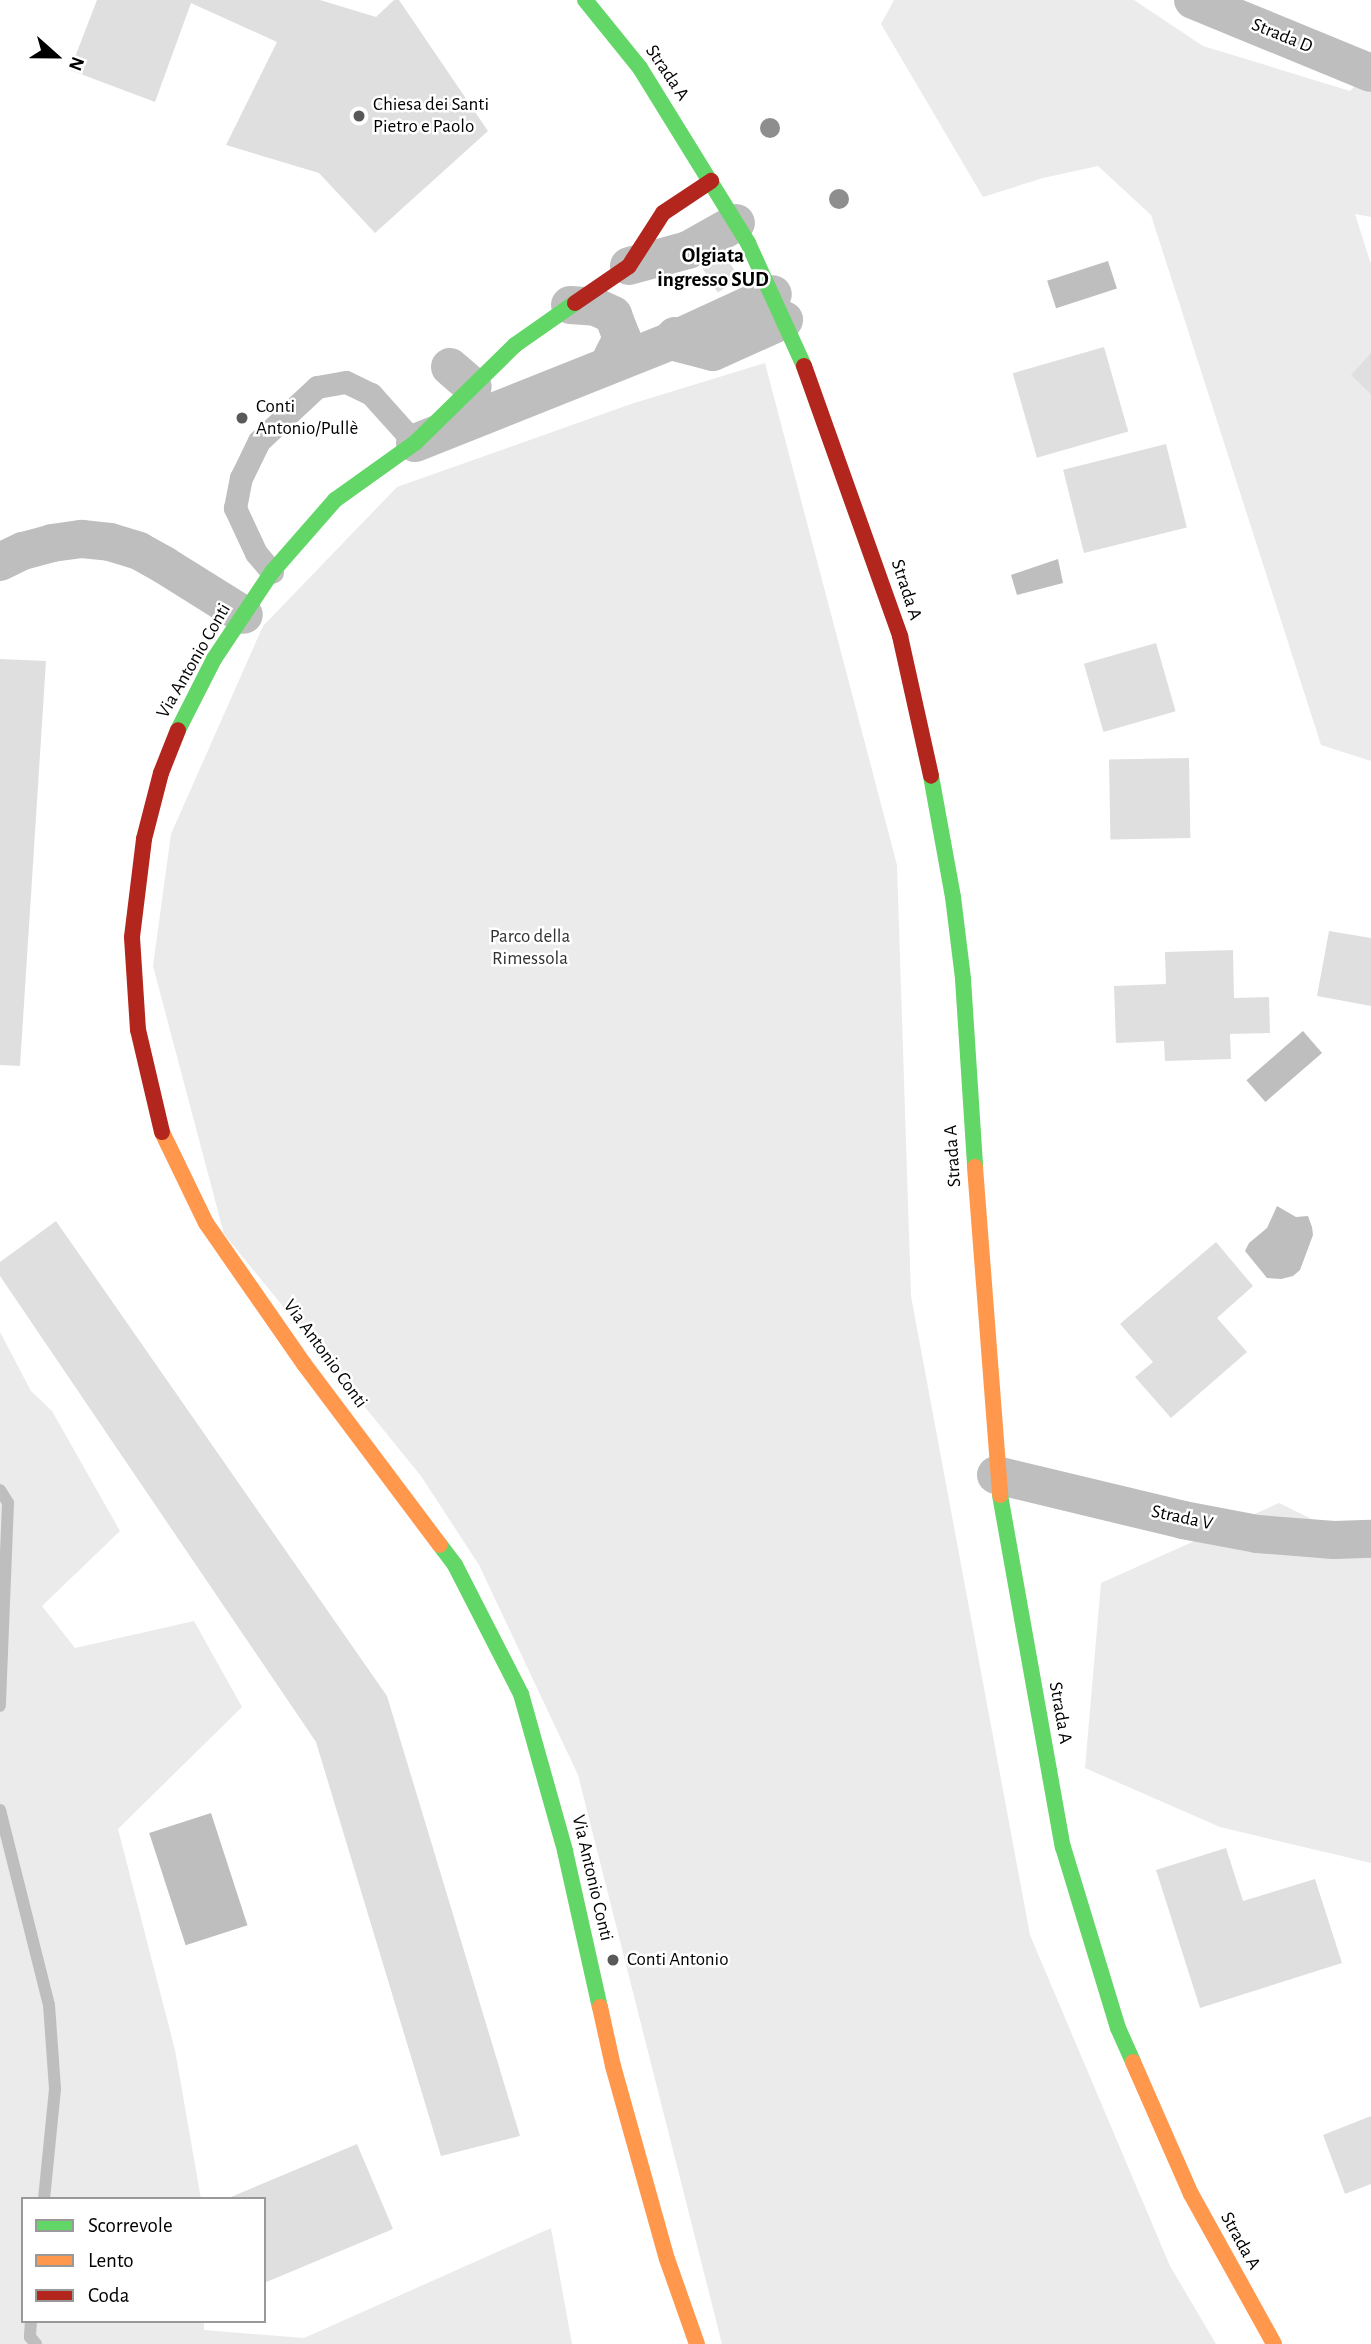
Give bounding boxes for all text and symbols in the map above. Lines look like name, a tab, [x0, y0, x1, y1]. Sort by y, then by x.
street label: Strada D	[1248, 13, 1316, 59]
north arrow	[21, 21, 91, 91]
street label: Strada A	[640, 41, 694, 105]
text: N	[65, 54, 87, 73]
place label: Chiesa dei Santi Pietro e Paolo	[373, 94, 489, 138]
marker: Chiesa dei Santi Pietro e Paolo	[351, 108, 367, 124]
district label: Olgiata ingresso SUD	[657, 243, 769, 293]
place label: Conti Antonio/Pullè	[256, 396, 358, 440]
marker: Conti Antonio/Pullè	[234, 410, 250, 426]
street label: Strada A	[886, 557, 926, 623]
street label: Via Antonio Conti	[152, 600, 236, 722]
park label: Parco della Rimessola	[490, 926, 570, 970]
street label: Strada A	[939, 1124, 967, 1188]
street label: Via Antonio Conti	[278, 1295, 372, 1413]
street label: Strada V	[1149, 1500, 1215, 1536]
street label: Strada A	[1043, 1680, 1077, 1746]
street label: Via Antonio Conti	[566, 1813, 618, 1943]
place label: Conti Antonio	[627, 1949, 728, 1971]
marker: Conti Antonio	[605, 1952, 621, 1968]
legend	[21, 2197, 266, 2323]
street label: Strada A	[1215, 2208, 1265, 2274]
text: Scorrevole	[88, 2215, 173, 2236]
text: Lento	[88, 2250, 134, 2271]
text: Coda	[88, 2285, 129, 2306]

